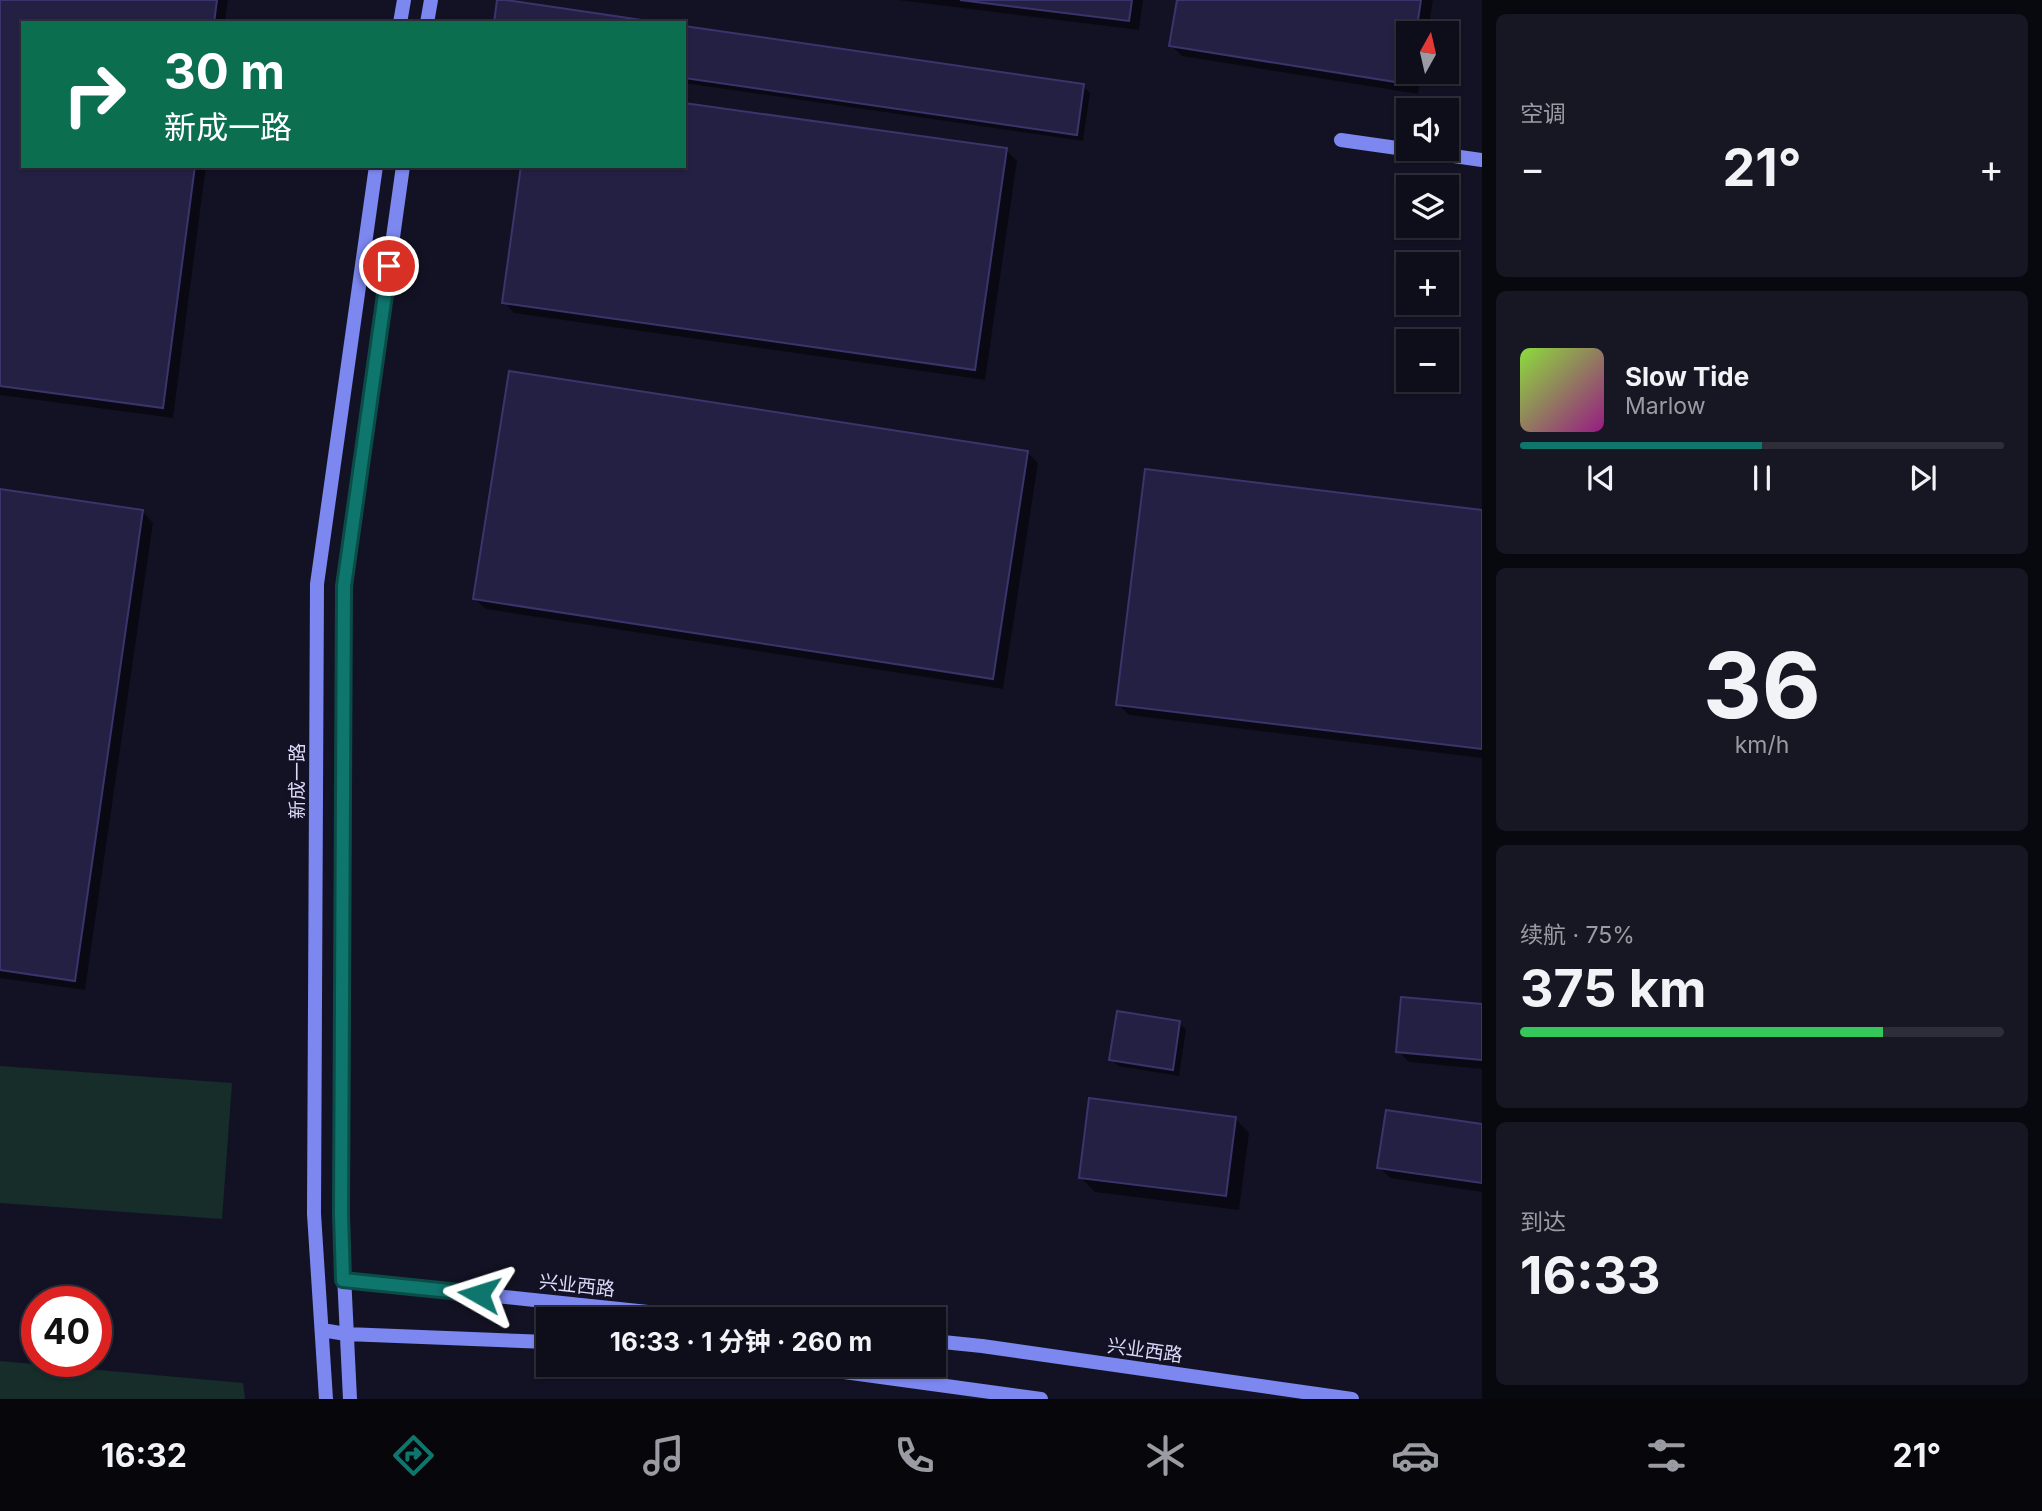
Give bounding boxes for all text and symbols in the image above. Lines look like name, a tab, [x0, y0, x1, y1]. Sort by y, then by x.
north arrow	[1396, 21, 1460, 84]
map controls	[1396, 21, 1459, 392]
text: 30 m	[164, 42, 285, 101]
icon: right	[49, 49, 140, 140]
button: sound	[1396, 98, 1459, 161]
text: 空调	[1520, 100, 1566, 128]
text: 新成一路	[164, 108, 292, 147]
text: 21°	[1722, 136, 1802, 199]
text: −	[1520, 145, 1545, 191]
text: +	[1979, 145, 2004, 191]
button: layers	[1396, 175, 1459, 238]
pin	[359, 236, 419, 296]
icon: arrive	[370, 247, 408, 285]
button: +	[1396, 252, 1459, 315]
button: −	[1396, 329, 1459, 392]
text: Slow Tide	[1625, 361, 1749, 392]
text: Marlow	[1625, 392, 1705, 420]
icon: previous	[1582, 459, 1620, 497]
icon: pause	[1743, 459, 1781, 497]
icon: next	[1904, 459, 1942, 497]
text: 36	[1703, 630, 1821, 740]
text: km/h	[1735, 731, 1789, 759]
street label: 新成一路	[286, 743, 309, 819]
text: 续航 · 75%	[1520, 921, 1635, 949]
text: 375 km	[1520, 957, 1706, 1020]
text: 到达	[1520, 1208, 1566, 1236]
text: 16:33	[1520, 1244, 1661, 1307]
position arrow	[442, 1257, 516, 1331]
street label: 兴业西路	[538, 1270, 616, 1301]
speed limit sign: 40	[21, 1286, 112, 1377]
text: 16:33 · 1 分钟 · 260 m	[610, 1326, 872, 1357]
street label: 兴业西路	[1106, 1334, 1184, 1367]
icon: directions	[389, 1431, 438, 1480]
icon: music	[639, 1431, 688, 1480]
icon: phone	[890, 1431, 939, 1480]
icon: climate	[1141, 1431, 1190, 1480]
icon: car	[1391, 1431, 1440, 1480]
icon: filters	[1642, 1431, 1691, 1480]
text: 16:32	[101, 1436, 187, 1475]
text: 21°	[1893, 1436, 1941, 1475]

